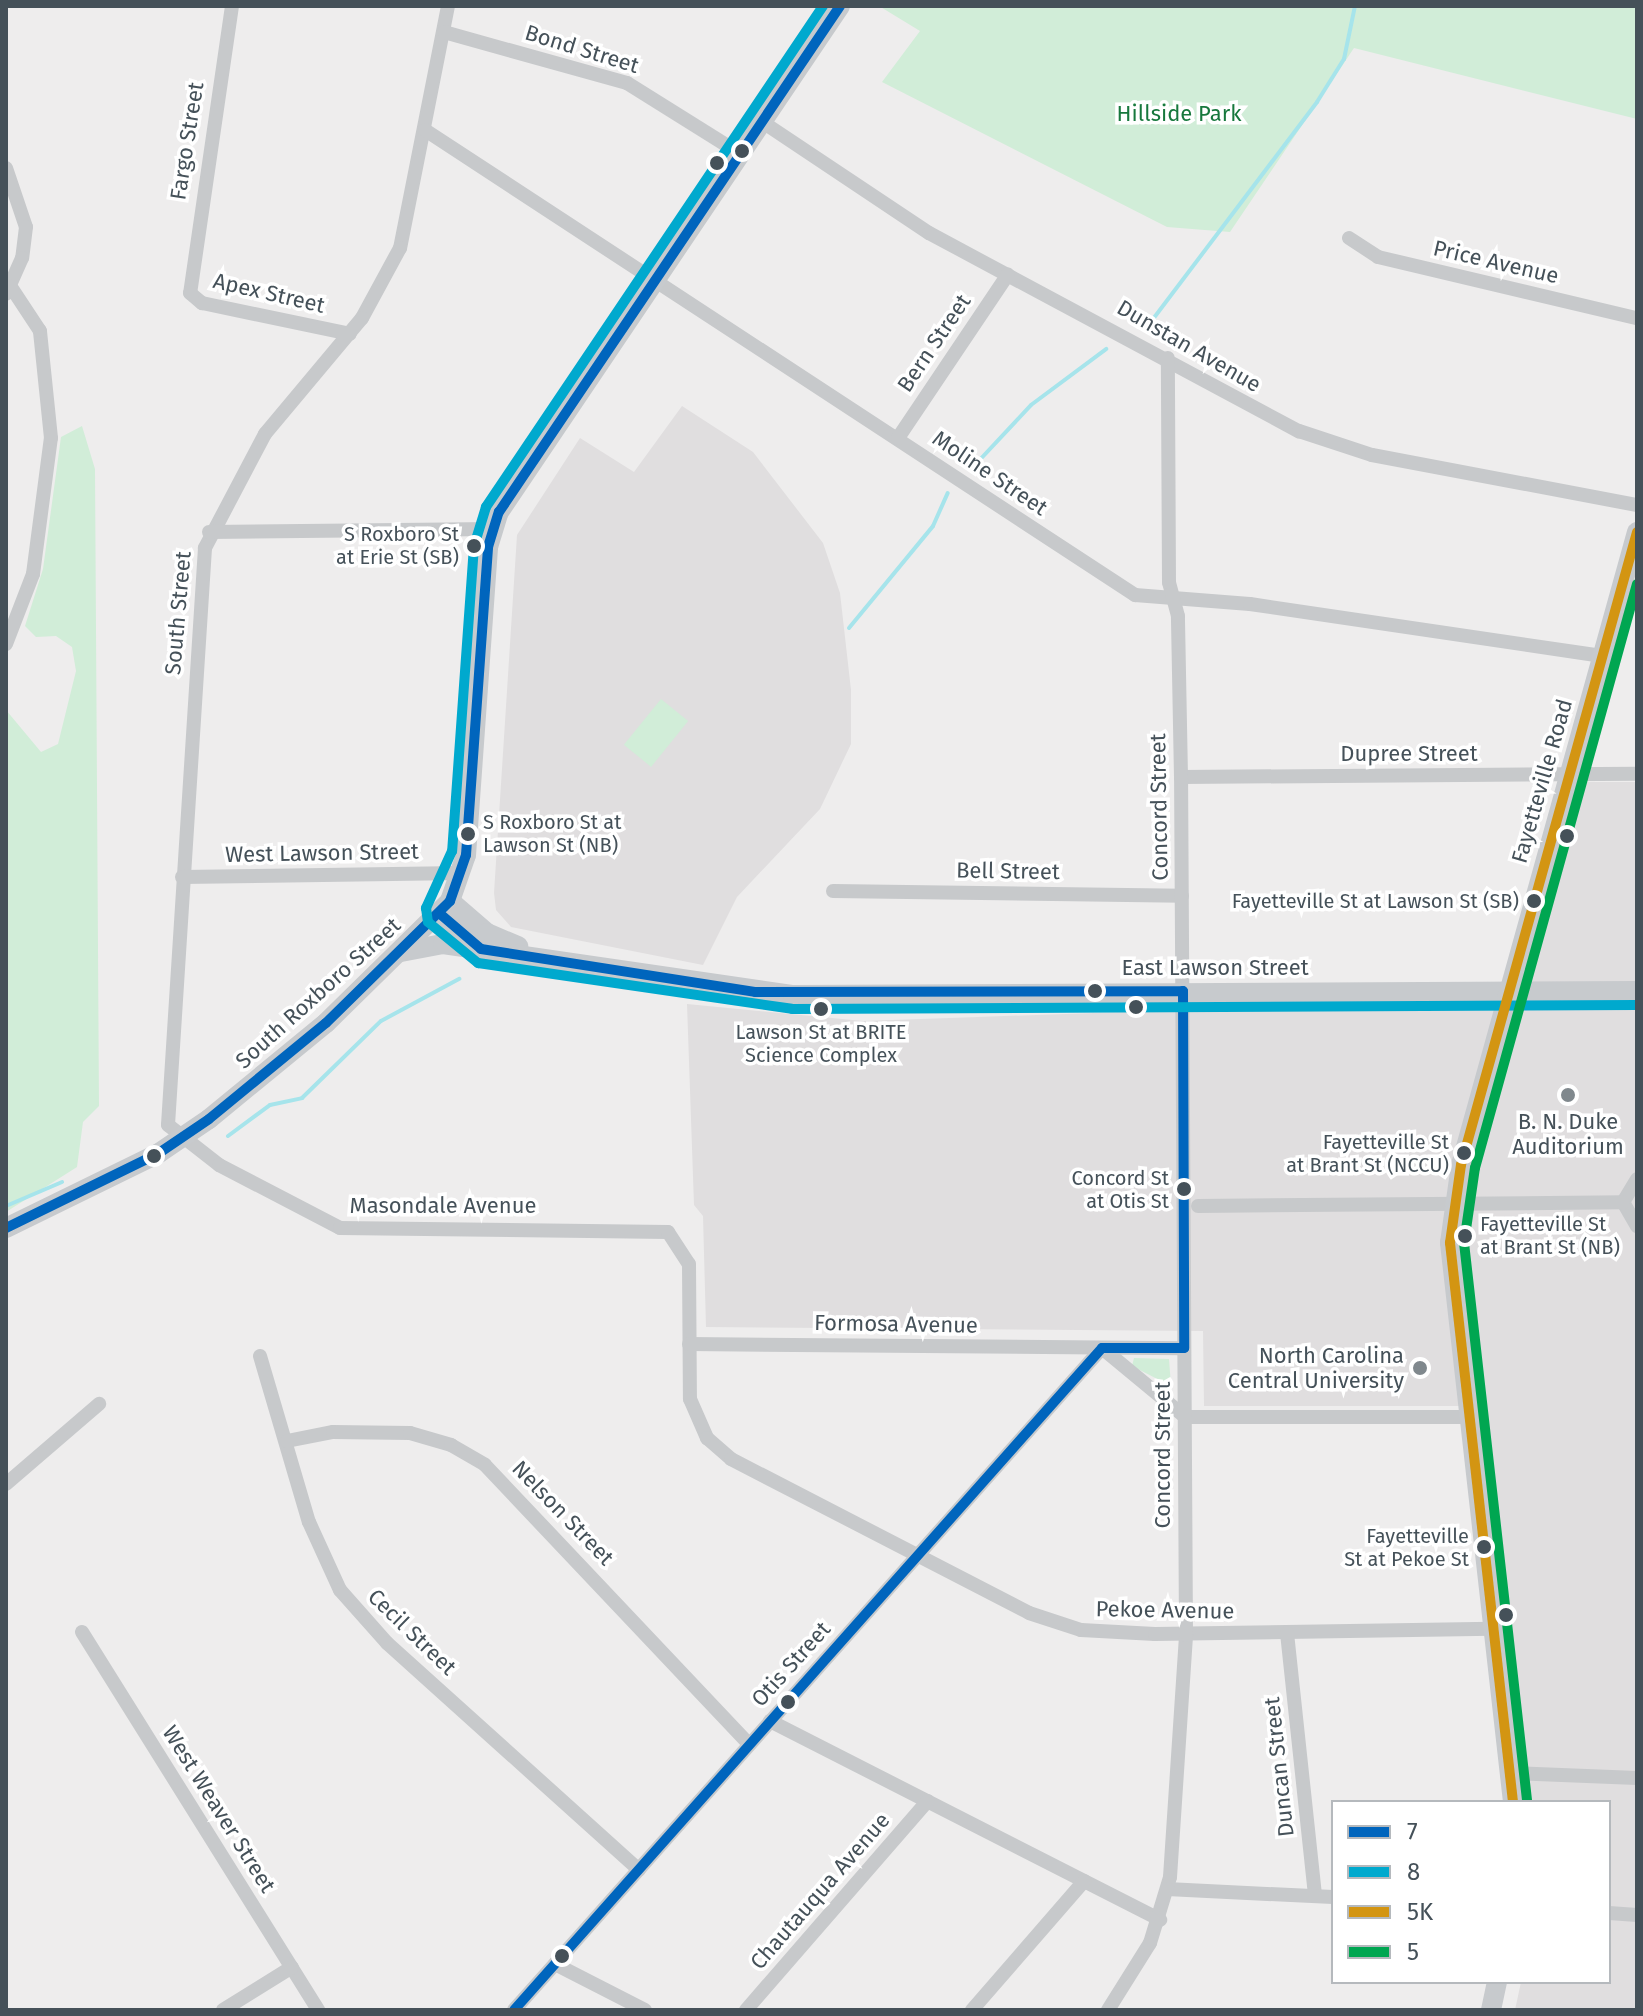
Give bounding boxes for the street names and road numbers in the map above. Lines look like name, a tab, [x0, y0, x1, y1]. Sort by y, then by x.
street label: Bond Street	[522, 19, 642, 79]
street label: Fargo Street	[165, 80, 209, 202]
street label: Price Avenue	[1431, 235, 1561, 289]
street label: Apex Street	[211, 267, 327, 319]
street label: Bern Street	[892, 289, 976, 397]
street label: Dunstan Avenue	[1112, 294, 1266, 398]
street label: Moline Street	[927, 425, 1053, 521]
street label: South Street	[159, 550, 197, 676]
street label: Fayetteville Road	[1506, 696, 1578, 866]
street label: Concord Street	[1145, 733, 1173, 881]
street label: Dupree Street	[1340, 741, 1478, 767]
street label: West Lawson Street	[225, 838, 419, 868]
street label: Bell Street	[956, 857, 1060, 885]
street label: South Roxboro Street	[230, 912, 406, 1074]
street label: East Lawson Street	[1121, 955, 1309, 981]
street label: Masondale Avenue	[350, 1193, 536, 1219]
street label: Formosa Avenue	[814, 1309, 978, 1339]
street label: Concord Street	[1150, 1381, 1176, 1529]
street label: Nelson Street	[507, 1455, 619, 1571]
street label: Cecil Street	[362, 1583, 462, 1681]
street label: Pekoe Avenue	[1095, 1596, 1235, 1624]
street label: Otis Street	[746, 1616, 836, 1712]
street label: Duncan Street	[1259, 1696, 1299, 1838]
street label: West Weaver Street	[157, 1721, 281, 1897]
street label: Chautauqua Avenue	[745, 1807, 895, 1975]

